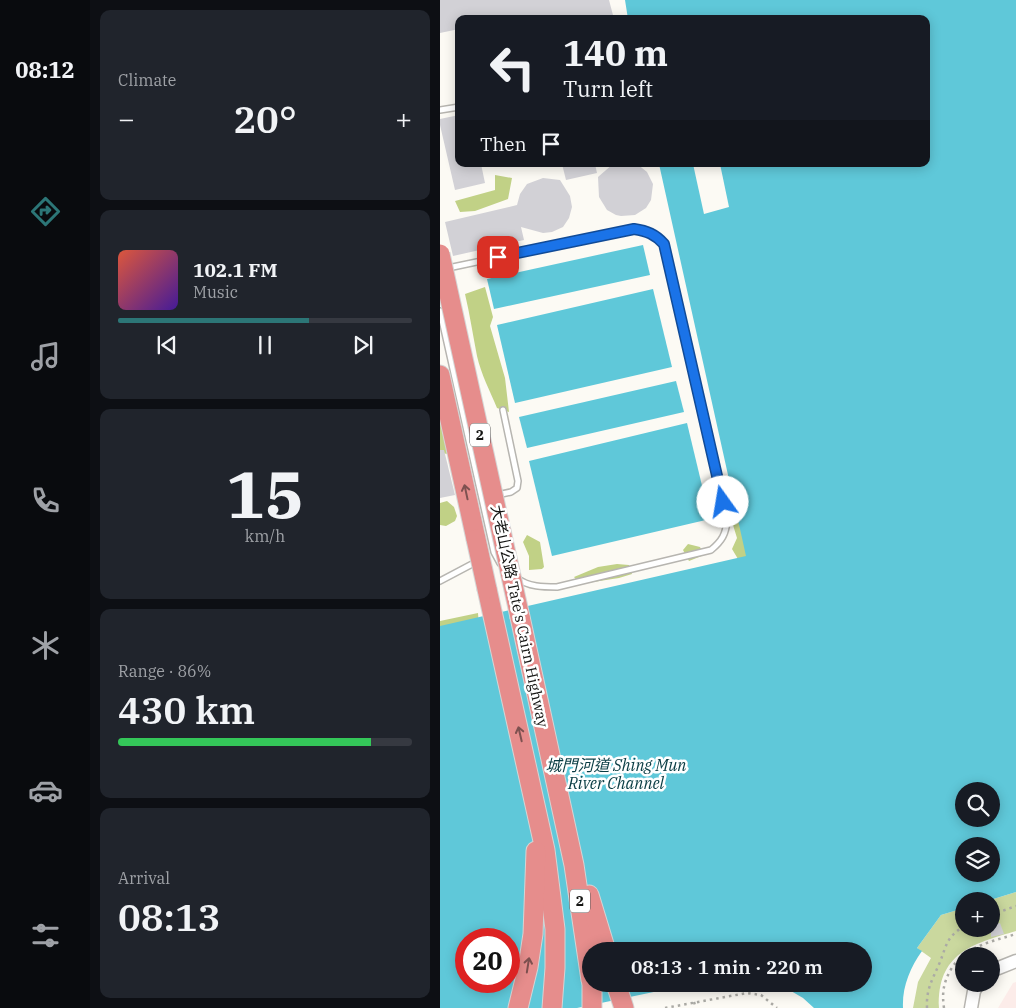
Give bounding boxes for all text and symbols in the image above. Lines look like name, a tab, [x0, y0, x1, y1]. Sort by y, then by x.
text: 140 m	[563, 30, 668, 76]
icon: left	[480, 35, 545, 100]
text: 08:12	[15, 55, 75, 84]
text: Climate	[118, 70, 176, 90]
text: Turn left	[563, 74, 653, 103]
text: 20°	[233, 94, 297, 143]
text: −	[118, 100, 135, 137]
text: +	[395, 100, 412, 137]
icon: arrive	[537, 130, 565, 158]
text: Then	[480, 132, 527, 156]
icon: directions	[28, 194, 63, 229]
pin	[477, 236, 519, 278]
icon: arrive	[484, 243, 512, 271]
text: 102.1 FM	[193, 258, 278, 282]
text: Music	[193, 282, 238, 302]
icon: previous	[153, 331, 181, 359]
icon: pause	[251, 331, 279, 359]
icon: next	[349, 331, 377, 359]
icon: music	[28, 339, 63, 374]
road number: 2	[470, 424, 490, 446]
text: 15	[226, 451, 304, 536]
position arrow	[696, 475, 748, 527]
icon: phone	[28, 483, 63, 518]
one-way arrow	[461, 484, 470, 500]
street label: 大老山公路 Tate's Cairn Highway	[487, 503, 553, 729]
text: km/h	[245, 526, 285, 546]
icon: climate	[28, 628, 63, 663]
text: Range · 86%	[118, 661, 211, 681]
text: 430 km	[118, 685, 255, 734]
one-way arrow	[515, 726, 524, 742]
water label: 城門河道 Shing Mun River Channel	[546, 755, 686, 793]
icon: car	[28, 773, 63, 808]
map controls	[955, 782, 1000, 992]
button: search	[955, 782, 1000, 827]
button: layers	[955, 837, 1000, 882]
text: Arrival	[118, 868, 170, 888]
road number: 2	[570, 889, 590, 912]
text: 08:13	[118, 892, 221, 941]
button: +	[955, 892, 1000, 937]
icon: filters	[28, 918, 63, 953]
speed limit sign: 20	[455, 928, 520, 993]
button: −	[955, 947, 1000, 992]
text: 08:13 · 1 min · 220 m	[631, 955, 823, 979]
one-way arrow	[523, 957, 533, 973]

